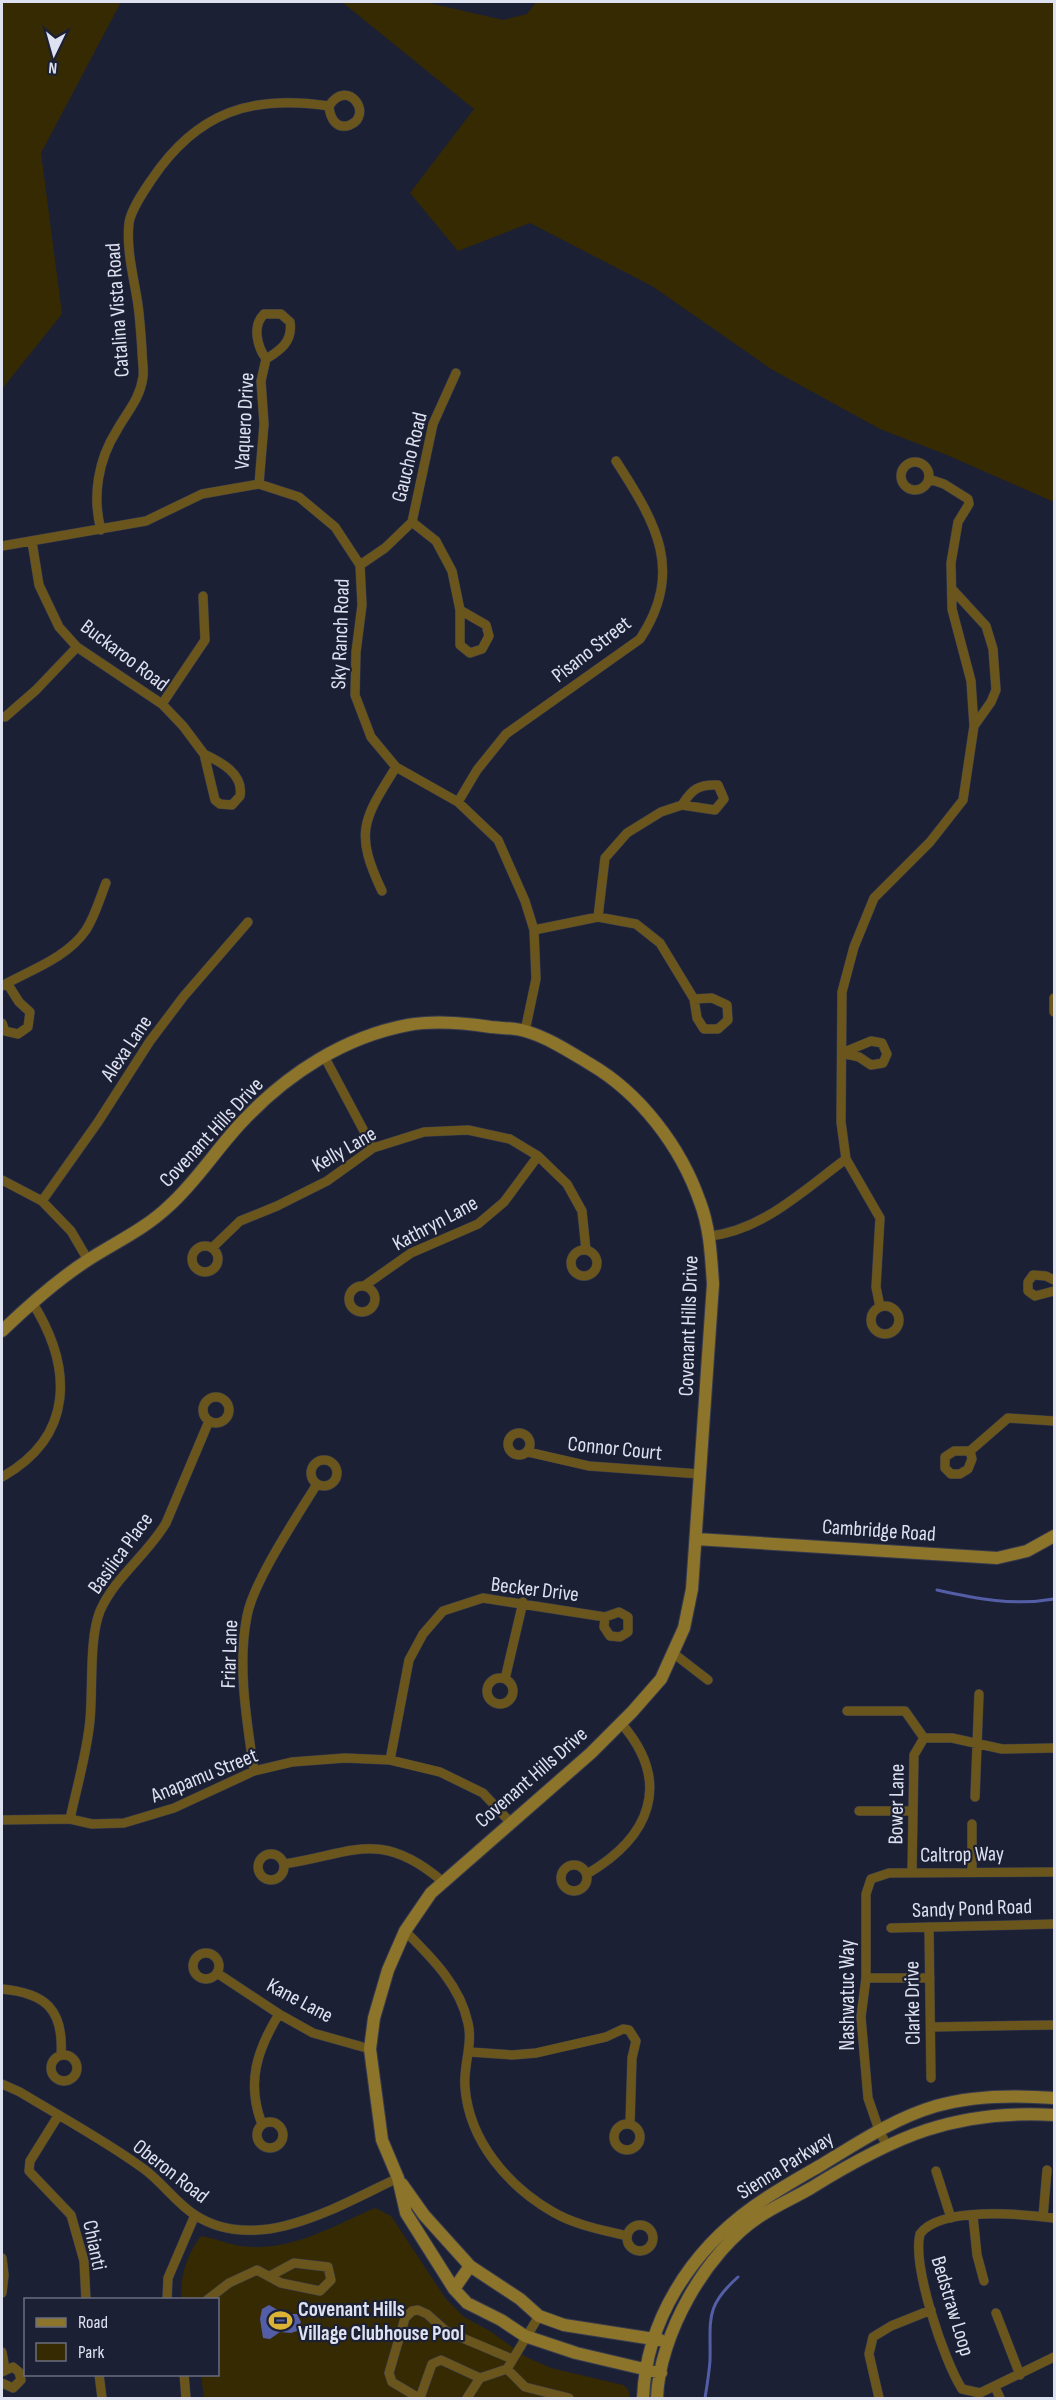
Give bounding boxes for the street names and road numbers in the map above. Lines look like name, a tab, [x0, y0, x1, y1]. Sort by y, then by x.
street label: Catalina Vista Road	[100, 242, 135, 378]
street label: Vaquero Drive	[229, 372, 260, 470]
street label: Gaucho Road	[386, 410, 433, 505]
street label: Sky Ranch Road	[326, 578, 355, 690]
street label: Pisano Street	[547, 611, 636, 688]
street label: Buckaroo Road	[76, 614, 174, 697]
street label: Alexa Lane	[95, 1011, 157, 1087]
street label: Covenant Hills Drive	[154, 1072, 269, 1192]
street label: Kelly Lane	[308, 1121, 381, 1178]
street label: Kathryn Lane	[388, 1191, 482, 1256]
street label: Covenant Hills Drive	[674, 1255, 703, 1397]
street label: Connor Court	[566, 1431, 663, 1466]
street label: Basilica Place	[83, 1508, 158, 1599]
street label: Cambridge Road	[821, 1514, 937, 1547]
street label: Becker Drive	[490, 1572, 580, 1607]
street label: Friar Lane	[216, 1619, 243, 1689]
street label: Covenant Hills Drive	[470, 1722, 593, 1833]
street label: Anapamu Street	[146, 1743, 261, 1809]
street label: Bower Lane	[883, 1763, 910, 1845]
street label: Caltrop Way	[920, 1841, 1004, 1868]
street label: Sandy Pond Road	[912, 1894, 1032, 1923]
street label: Nashwatuc Way	[835, 1940, 860, 2051]
street label: Clarke Drive	[899, 1961, 926, 2045]
street label: Kane Lane	[262, 1973, 337, 2028]
street label: Sienna Parkway	[732, 2126, 838, 2205]
street label: Oberon Road	[128, 2134, 214, 2209]
street label: Chianti	[77, 2218, 112, 2272]
street label: Bedstraw Loop	[926, 2253, 980, 2359]

